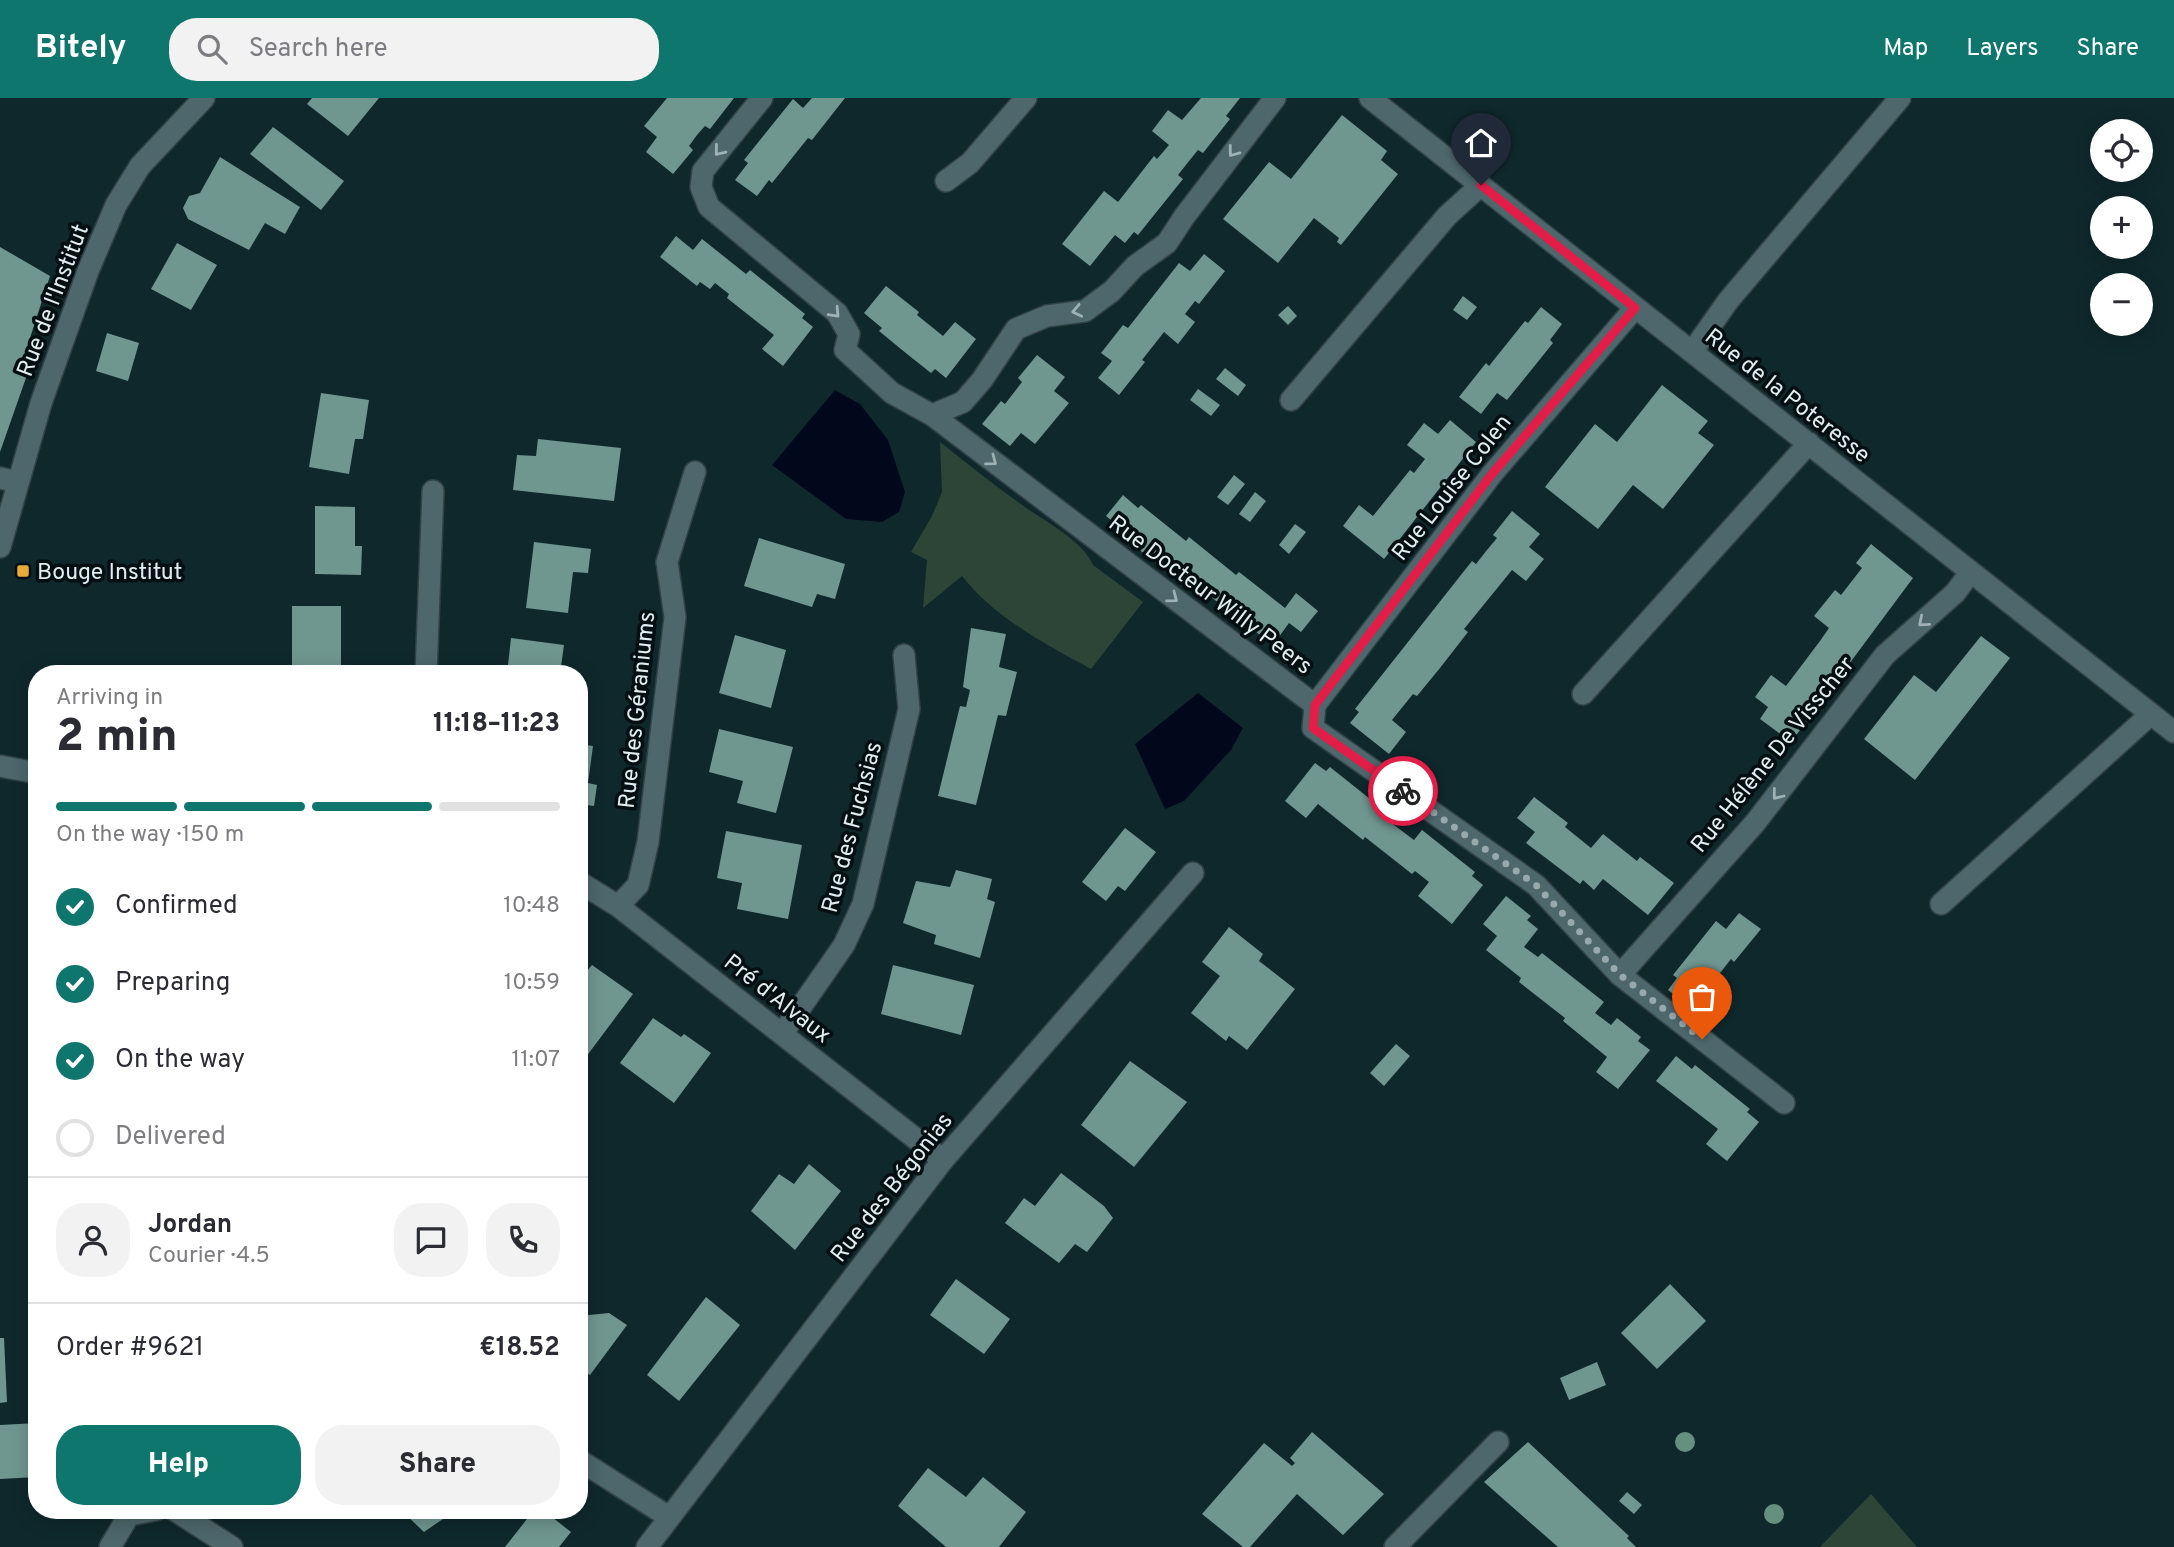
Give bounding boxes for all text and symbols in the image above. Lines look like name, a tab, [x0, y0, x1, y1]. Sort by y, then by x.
search box	[169, 18, 659, 81]
text: Bitely	[35, 28, 127, 70]
icon: search	[193, 30, 231, 68]
text: Search here	[249, 33, 388, 66]
text: Map	[1883, 34, 1928, 64]
text: Layers	[1966, 34, 2038, 64]
text: Share	[2076, 34, 2139, 64]
pin	[1451, 113, 1511, 185]
map controls	[2090, 119, 2153, 336]
button: locate	[2090, 119, 2153, 182]
icon: home	[1462, 124, 1500, 162]
one-way arrow	[715, 142, 727, 155]
one-way arrow	[1229, 144, 1242, 157]
button: +	[2090, 196, 2153, 259]
street label: Rue de l'Institut	[12, 221, 97, 381]
button: −	[2090, 273, 2153, 336]
one-way arrow	[1071, 302, 1083, 317]
one-way arrow	[826, 305, 839, 318]
street label: Rue de la Poteresse	[1698, 323, 1875, 471]
street label: Rue Louise Colen	[1387, 410, 1519, 568]
one-way arrow	[985, 452, 997, 465]
street label: Rue Docteur Willy Peers	[1102, 510, 1317, 682]
place label: Bouge Institut	[37, 559, 182, 588]
marker: Bouge Institut	[15, 563, 31, 579]
one-way arrow	[1166, 590, 1178, 603]
street label: Rue des Géraniums	[614, 610, 663, 810]
one-way arrow	[1918, 613, 1931, 626]
street label: Rue Hélène De Visscher	[1686, 651, 1862, 860]
text: Arriving in	[56, 684, 163, 713]
text: 11:18–11:23	[433, 708, 560, 741]
text: 2 min	[56, 709, 178, 768]
street label: Rue des Fuchsias	[817, 739, 890, 916]
courier	[1368, 756, 1438, 826]
icon: bike	[1384, 772, 1422, 810]
one-way arrow	[1772, 787, 1785, 799]
text: On the way · 150 m	[56, 821, 244, 850]
icon: check	[56, 888, 94, 926]
text: Confirmed	[115, 890, 238, 923]
text: 10:48	[503, 892, 560, 921]
street label: Pré d'Alvaux	[717, 949, 836, 1051]
icon: check	[56, 965, 94, 1003]
text: Preparing	[115, 967, 230, 1000]
pin	[1672, 967, 1732, 1039]
text: 10:59	[504, 969, 560, 998]
icon: bag	[1683, 978, 1721, 1016]
icon: check	[56, 1042, 94, 1080]
text: On the way	[115, 1044, 245, 1077]
text: 11:07	[512, 1046, 560, 1075]
street label: Rue des Bégonias	[826, 1108, 960, 1269]
text: Delivered	[115, 1121, 226, 1154]
button: person	[56, 1203, 130, 1277]
button: chat	[394, 1203, 468, 1277]
button: phone	[486, 1203, 560, 1277]
text: Jordan	[148, 1209, 232, 1242]
text: Courier · 4.5	[148, 1242, 270, 1271]
text: Order #9621	[56, 1332, 204, 1365]
text: €18.52	[479, 1332, 560, 1365]
button: Help	[56, 1425, 301, 1505]
button: Share	[315, 1425, 560, 1505]

